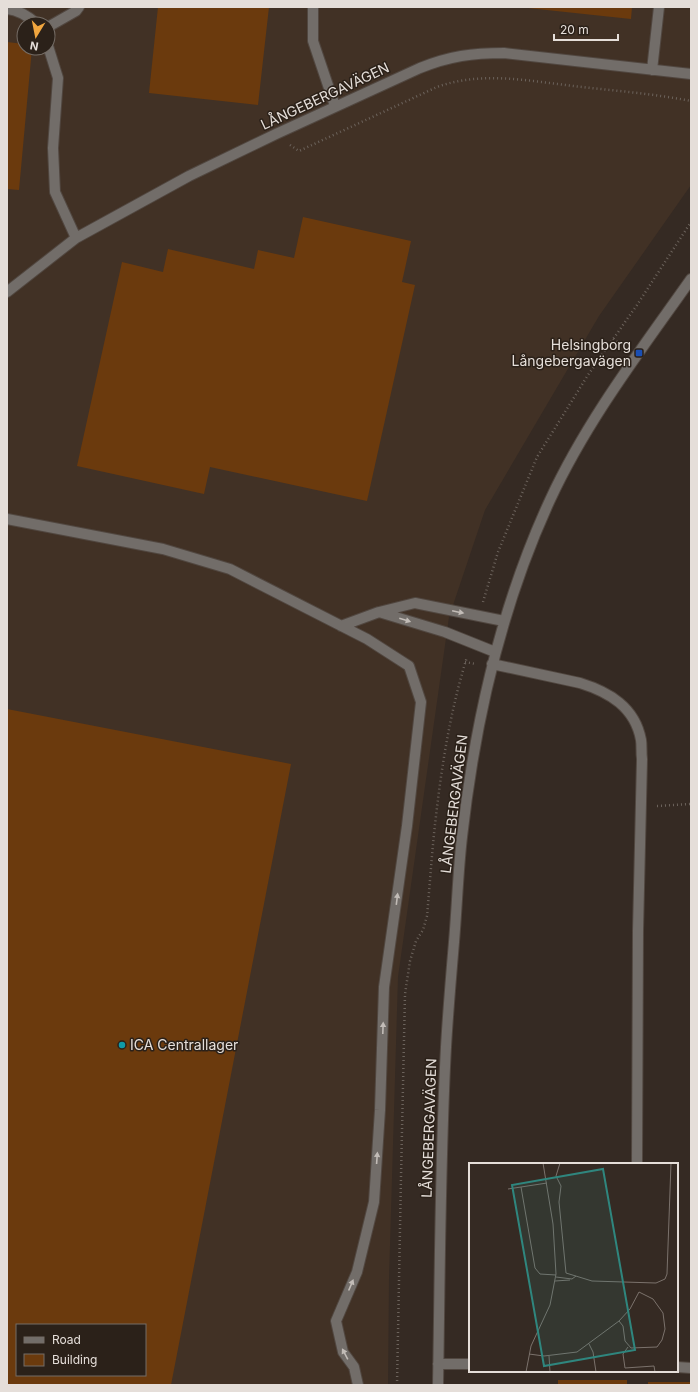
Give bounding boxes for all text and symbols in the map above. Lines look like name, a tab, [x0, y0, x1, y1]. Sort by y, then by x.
north arrow	[16, 16, 56, 56]
scale bar	[554, 16, 618, 42]
text: 20 m	[560, 22, 589, 37]
text: N	[29, 38, 40, 53]
street label: LÅNGEBERGAVÄGEN	[257, 57, 392, 133]
place label: Helsingborg Långebergavägen	[512, 336, 631, 369]
marker: Helsingborg Långebergavägen	[634, 348, 644, 358]
one-way arrow	[452, 609, 464, 615]
one-way arrow	[399, 617, 411, 623]
street label: LÅNGEBERGAVÄGEN	[436, 733, 470, 874]
one-way arrow	[394, 893, 400, 905]
one-way arrow	[380, 1021, 386, 1034]
place label: ICA Centrallager	[130, 1036, 238, 1053]
marker: ICA Centrallager	[117, 1040, 127, 1050]
street label: LÅNGEBERGAVÄGEN	[417, 1058, 439, 1198]
one-way arrow	[373, 1152, 380, 1164]
inset map	[469, 1163, 678, 1372]
one-way arrow	[348, 1279, 355, 1291]
legend	[16, 1324, 146, 1376]
text: Road	[52, 1332, 81, 1347]
one-way arrow	[342, 1348, 348, 1360]
text: Building	[52, 1352, 97, 1367]

